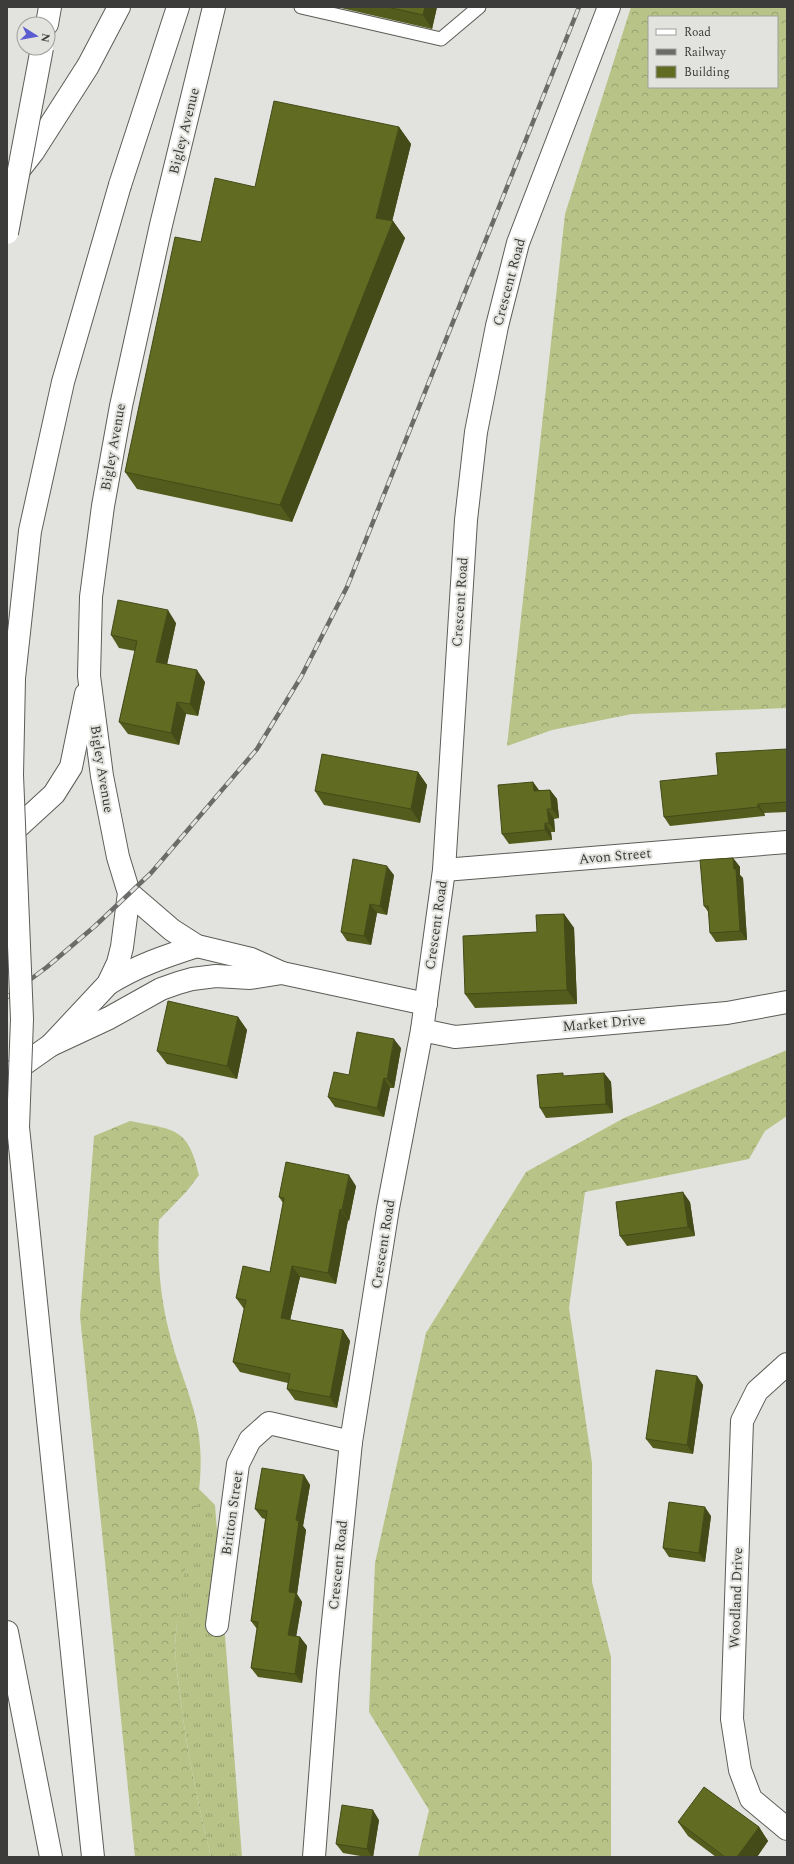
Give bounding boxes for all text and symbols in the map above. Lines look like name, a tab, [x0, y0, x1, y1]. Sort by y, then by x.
north arrow	[16, 16, 56, 56]
legend	[648, 16, 778, 88]
text: Road	[684, 23, 711, 42]
text: N	[36, 32, 55, 44]
text: Railway	[684, 43, 727, 62]
text: Building	[684, 63, 730, 82]
street label: Bigley Avenue	[163, 85, 205, 176]
street label: Crescent Road	[487, 236, 531, 328]
street label: Bigley Avenue	[95, 401, 131, 492]
street label: Crescent Road	[446, 556, 474, 648]
street label: Bigley Avenue	[85, 724, 119, 815]
street label: Avon Street	[578, 842, 652, 870]
street label: Crescent Road	[419, 879, 453, 971]
street label: Market Drive	[562, 1009, 646, 1037]
street label: Crescent Road	[366, 1198, 400, 1290]
street label: Britton Street	[216, 1469, 248, 1557]
street label: Crescent Road	[323, 1519, 353, 1611]
street label: Woodland Drive	[724, 1547, 748, 1649]

